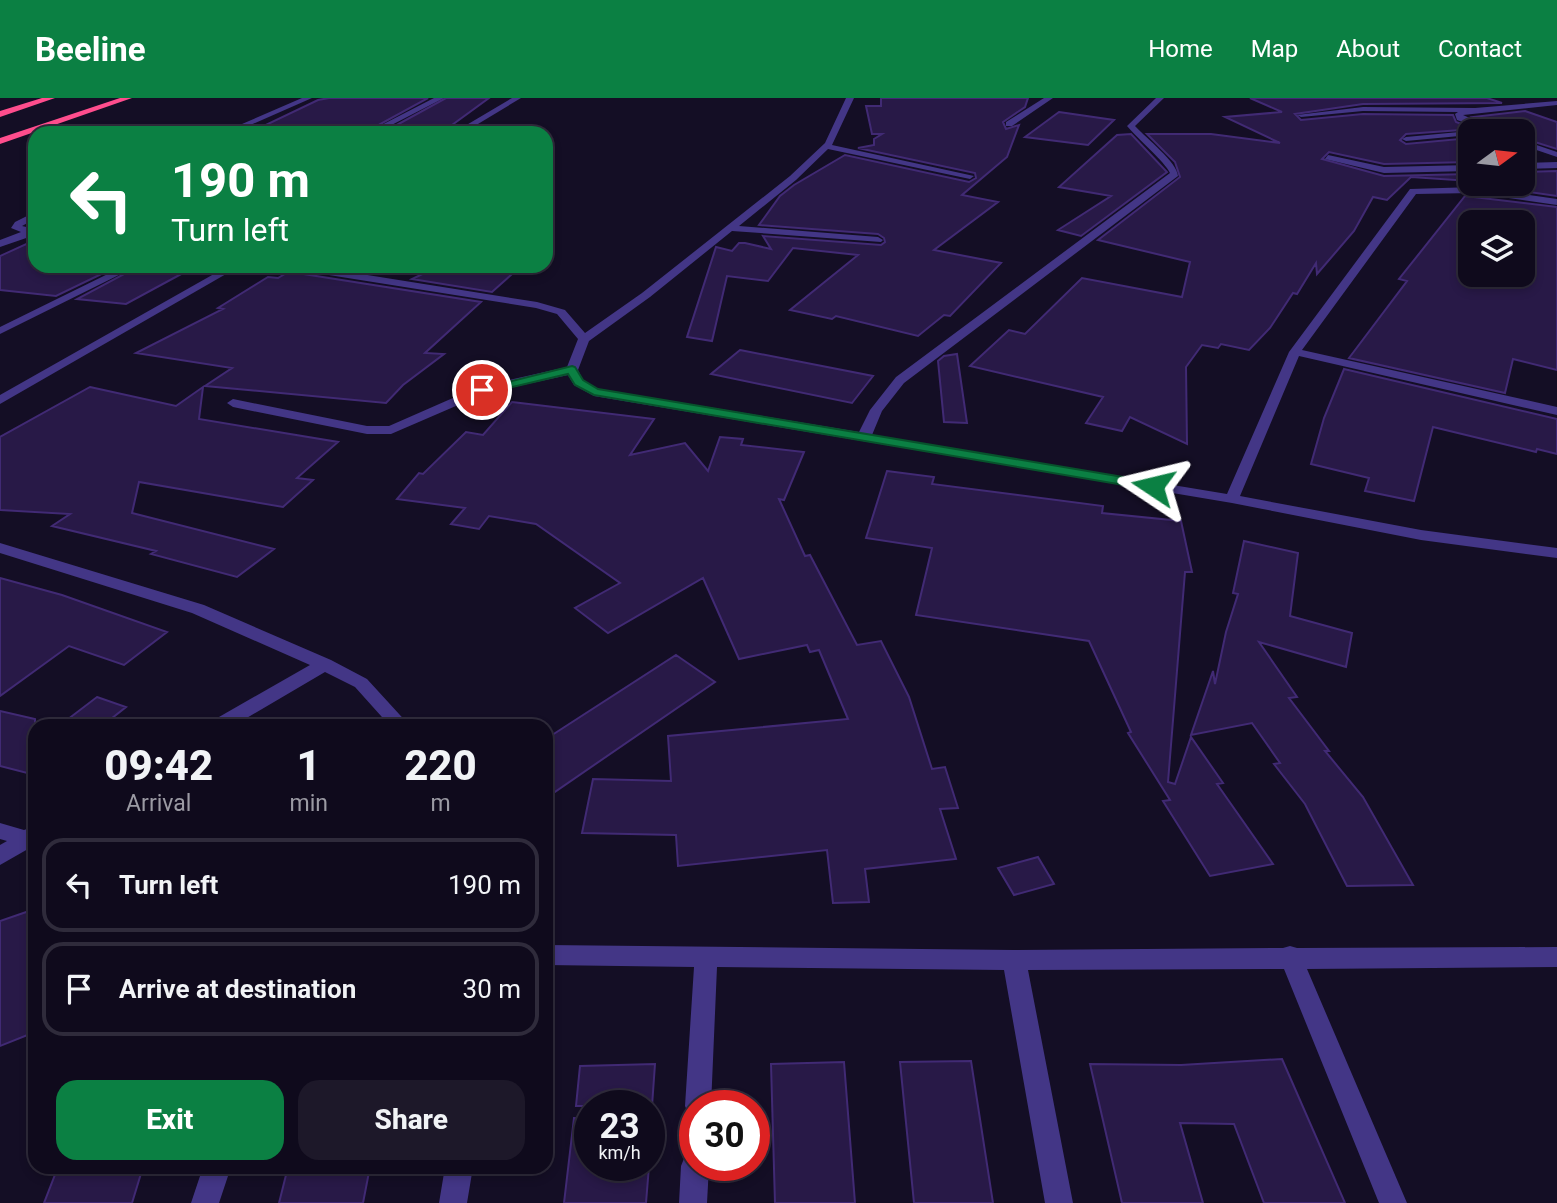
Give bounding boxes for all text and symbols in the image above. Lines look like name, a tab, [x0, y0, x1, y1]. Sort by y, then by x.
text: Beeline	[35, 30, 146, 69]
text: Home	[1148, 35, 1213, 63]
text: Map	[1251, 35, 1298, 63]
text: About	[1336, 35, 1400, 63]
text: Contact	[1438, 35, 1522, 63]
north arrow	[1458, 119, 1535, 196]
map controls	[1458, 119, 1535, 287]
text: 190 m	[171, 152, 310, 209]
icon: left	[56, 154, 147, 245]
button: layers	[1458, 210, 1535, 287]
text: Turn left	[171, 211, 289, 249]
pin	[452, 360, 512, 420]
icon: arrive	[463, 371, 501, 409]
position arrow	[1116, 449, 1190, 523]
text: 09:42	[104, 741, 213, 790]
text: 1	[297, 741, 321, 790]
text: 220	[404, 741, 477, 790]
text: Arrival	[126, 790, 191, 817]
text: min	[289, 790, 328, 817]
text: m	[430, 790, 451, 817]
icon: left	[60, 866, 98, 904]
text: Turn left	[119, 870, 218, 900]
text: 190 m	[448, 870, 521, 900]
icon: arrive	[60, 970, 98, 1008]
text: Arrive at destination	[119, 974, 356, 1004]
text: 30 m	[463, 974, 521, 1004]
button: Exit	[56, 1080, 284, 1160]
button: Share	[298, 1080, 525, 1160]
speed limit sign: 30	[679, 1090, 770, 1181]
text: 23	[599, 1106, 640, 1147]
text: km/h	[598, 1142, 641, 1163]

